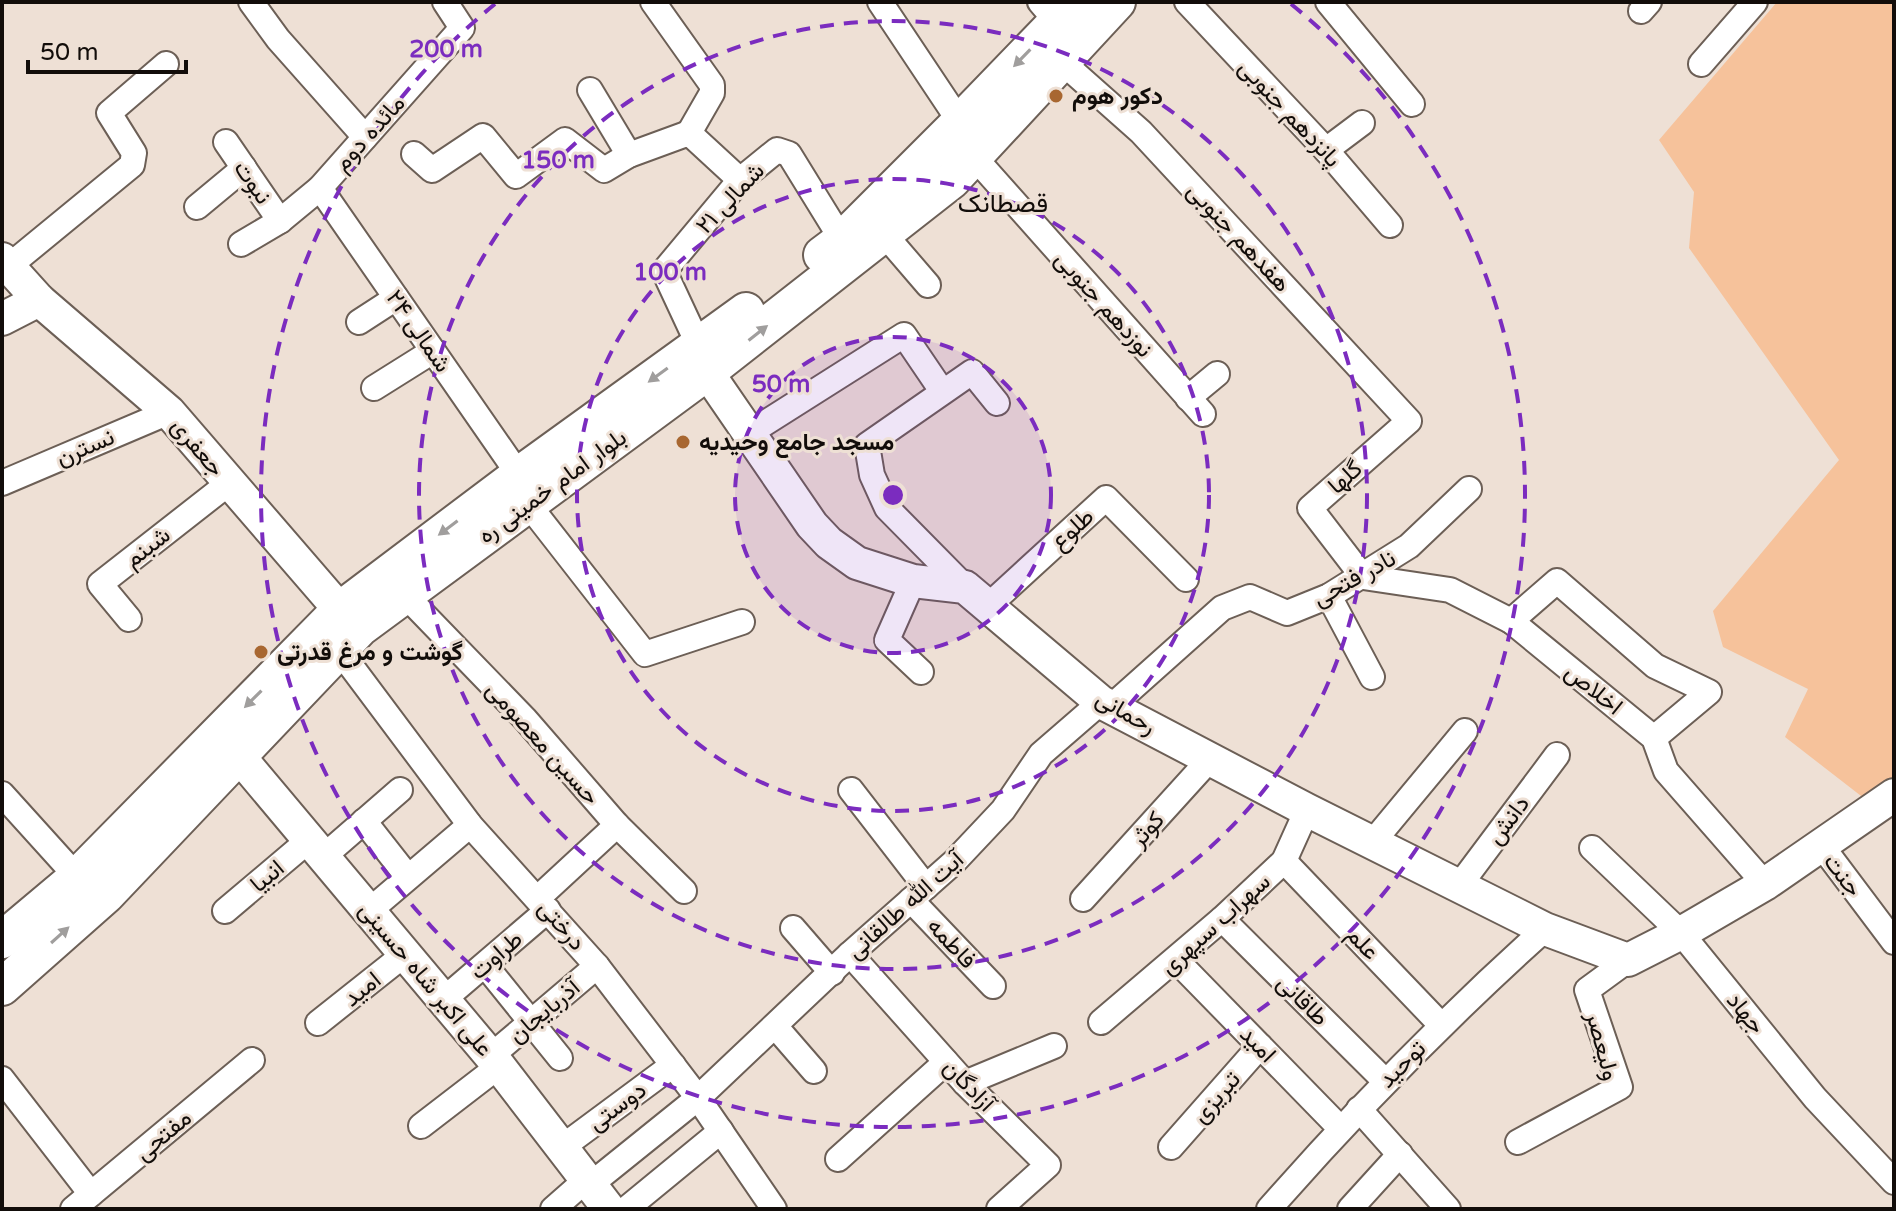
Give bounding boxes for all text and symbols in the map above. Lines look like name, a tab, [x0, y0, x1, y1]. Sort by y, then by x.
scale bar	[28, 24, 186, 74]
text: 200 m	[409, 35, 483, 64]
text: 50 m	[40, 38, 98, 67]
one-way arrow	[1013, 49, 1031, 68]
street label: پانزدهم جنوبی	[1231, 53, 1347, 174]
place label: دکور هوم	[1072, 82, 1163, 112]
marker: دکور هوم	[1047, 87, 1065, 105]
street label: مائده دوم	[327, 89, 412, 178]
text: 150 m	[521, 146, 595, 175]
street label: نبوت	[227, 155, 278, 210]
street label: ۲۱ شمالی	[690, 157, 771, 240]
street label: هفدهم جنوبی	[1180, 177, 1297, 299]
district label: قصطانک	[958, 188, 1048, 219]
street label: نوزدهم جنوبی	[1048, 245, 1159, 364]
text: 100 m	[633, 258, 707, 287]
street label: ۲۴ شمالی	[380, 284, 457, 378]
one-way arrow	[748, 325, 768, 341]
one-way arrow	[647, 367, 669, 383]
text: 50 m	[752, 370, 810, 399]
street label: جعفری	[165, 412, 231, 483]
street label: نسترن	[52, 422, 119, 473]
street label: بلوار امام خمینی ره	[472, 423, 633, 551]
place label: مسجد جامع وحیدیه	[699, 428, 894, 459]
marker: مسجد جامع وحیدیه	[674, 433, 692, 451]
street label: گلها	[1322, 454, 1369, 500]
centre of rings	[879, 481, 907, 509]
street label: طلوع	[1045, 502, 1101, 557]
street label: شبنم	[118, 520, 177, 575]
one-way arrow	[438, 520, 458, 536]
street label: نادر فتحی	[1308, 544, 1401, 613]
place label: گوشت و مرغ قدرتی	[277, 638, 463, 668]
marker: گوشت و مرغ قدرتی	[252, 643, 270, 661]
street label: اخلاص	[1559, 657, 1628, 721]
street label: حسین معصومی	[480, 676, 606, 811]
street label: رحمانی	[1090, 684, 1161, 741]
one-way arrow	[244, 689, 262, 708]
street label: دانش	[1481, 790, 1536, 850]
street label: کوثر	[1123, 806, 1171, 854]
street label: آیت الله طالقانی	[841, 844, 972, 966]
street label: جنت	[1817, 848, 1868, 903]
street label: انبیا	[244, 854, 290, 899]
street label: سهراب سپهری	[1154, 867, 1277, 982]
street label: درختی	[532, 894, 592, 957]
street label: علی اکبر شاه حسینی	[352, 896, 499, 1063]
street label: فاطمه	[921, 912, 982, 975]
street label: علم	[1339, 921, 1385, 967]
street label: طراوت	[464, 925, 529, 986]
one-way arrow	[51, 927, 70, 945]
street label: امید	[338, 966, 387, 1013]
street label: طاقانی	[1271, 968, 1335, 1032]
street label: آذربایجان	[503, 972, 588, 1050]
street label: جهاد	[1720, 986, 1771, 1040]
street label: ولیعصر	[1579, 1008, 1626, 1084]
street label: امید	[1233, 1020, 1282, 1069]
street label: توحید	[1372, 1034, 1432, 1094]
street label: آزادگان	[937, 1053, 1002, 1120]
street label: تبریزی	[1186, 1065, 1247, 1129]
street label: دوستی	[582, 1075, 652, 1137]
street label: مفتحی	[129, 1103, 198, 1167]

